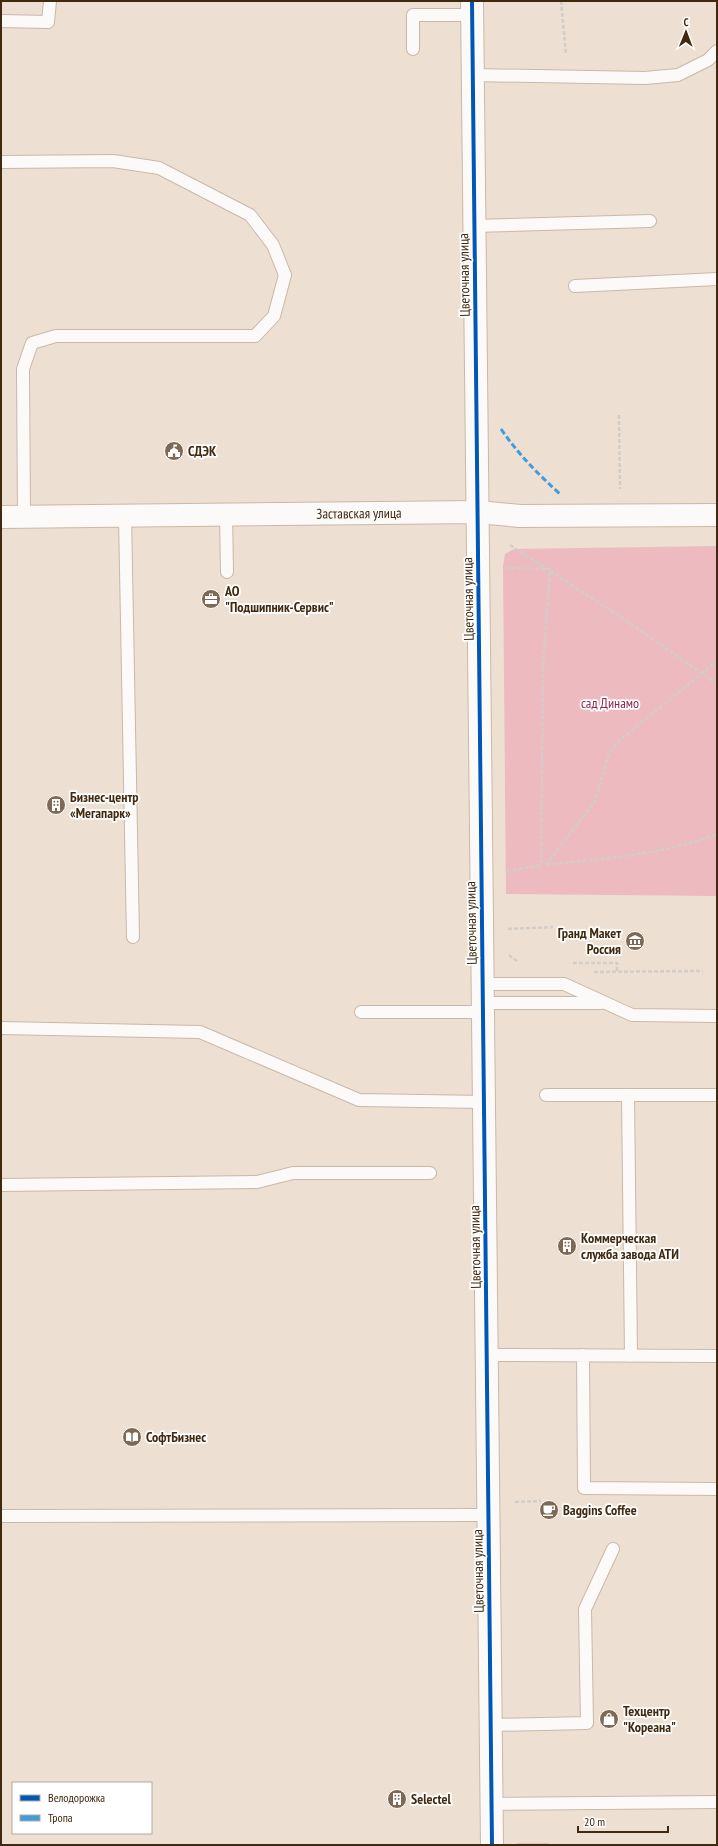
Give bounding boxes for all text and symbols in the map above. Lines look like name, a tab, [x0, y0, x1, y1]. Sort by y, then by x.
north arrow	[666, 12, 706, 52]
text: С	[684, 15, 689, 29]
street label: Цветочная улица	[454, 233, 474, 317]
public building icon: СДЭК	[163, 440, 185, 462]
place label: СДЭК	[188, 442, 217, 460]
street label: Заставская улица	[316, 504, 402, 523]
street label: Цветочная улица	[458, 557, 478, 641]
place label: АО "Подшипник-Сервис"	[224, 582, 334, 616]
office icon: АО "Подшипник-Сервис"	[200, 588, 222, 610]
park label: сад Динамо	[581, 694, 639, 712]
place label: Бизнес-центр «Мегапарк»	[70, 788, 139, 822]
building icon: Бизнес-центр «Мегапарк»	[45, 794, 67, 816]
street label: Цветочная улица	[461, 881, 481, 965]
place label: Гранд Макет Россия	[558, 924, 621, 958]
museum icon: Гранд Макет Россия	[624, 930, 646, 952]
street label: Цветочная улица	[465, 1205, 485, 1289]
place label: Коммерческая служба завода АТИ	[581, 1229, 679, 1263]
building icon: Коммерческая служба завода АТИ	[556, 1235, 578, 1257]
library icon: СофтБизнес	[121, 1426, 143, 1448]
place label: СофтБизнес	[146, 1428, 206, 1446]
cafe icon: Baggins Coffee	[538, 1499, 560, 1521]
place label: Baggins Coffee	[563, 1501, 637, 1519]
street label: Цветочная улица	[468, 1529, 488, 1613]
place label: Техцентр "Кореана"	[623, 1702, 676, 1736]
shop icon: Техцентр "Кореана"	[598, 1708, 620, 1730]
legend	[12, 1782, 152, 1834]
building icon: Selectel	[386, 1788, 408, 1810]
text: Велодорожка	[48, 1790, 105, 1805]
place label: Selectel	[411, 1790, 451, 1808]
scale bar	[578, 1808, 668, 1834]
text: Тропа	[48, 1810, 73, 1825]
text: 20 m	[584, 1814, 605, 1829]

